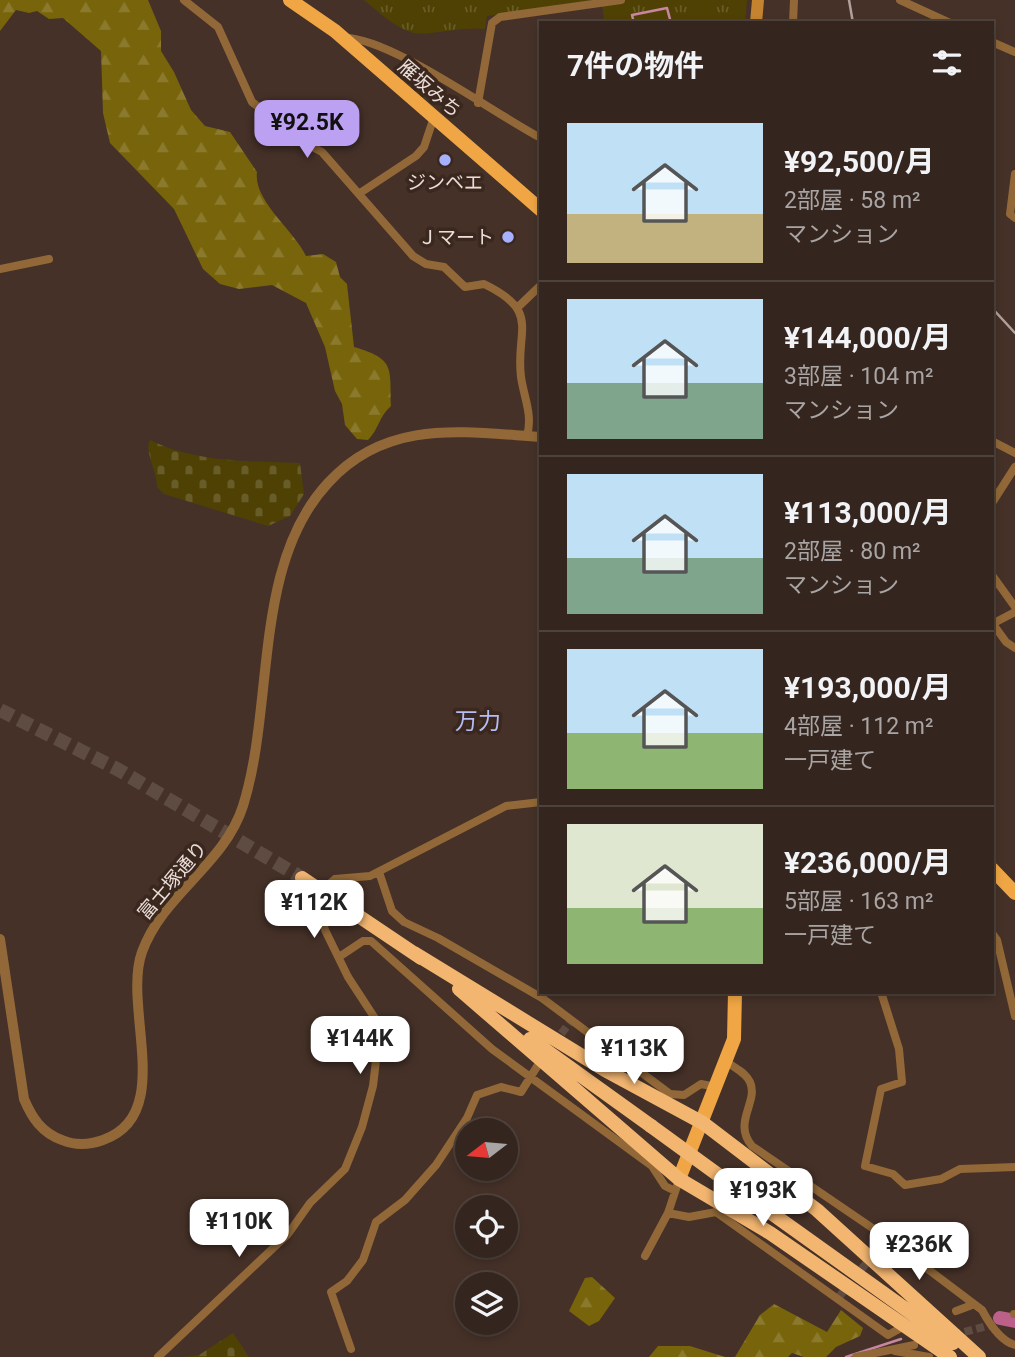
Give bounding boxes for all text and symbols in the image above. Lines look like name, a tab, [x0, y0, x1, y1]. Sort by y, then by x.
icon: filters	[928, 44, 966, 82]
text: 7件の物件	[567, 48, 704, 83]
street label: 雁坂みち	[393, 55, 466, 122]
pin: ¥92.5K	[250, 100, 364, 160]
text: ¥92.5K	[270, 109, 344, 136]
text: ¥92,500/月	[784, 144, 935, 179]
icon: home	[623, 151, 707, 235]
marker: ジンベエ	[437, 152, 453, 168]
place label: ジンベエ	[407, 171, 483, 194]
text: 2部屋 · 58 m²	[784, 187, 921, 214]
text: マンション	[784, 221, 899, 248]
place label: Ｊマート	[418, 226, 494, 249]
marker: Ｊマート	[500, 229, 516, 245]
text: ¥144,000/月	[784, 320, 952, 355]
icon: home	[623, 327, 707, 411]
text: 3部屋 · 104 m²	[784, 363, 933, 390]
text: マンション	[784, 397, 899, 424]
text: ¥113,000/月	[784, 495, 952, 530]
icon: home	[623, 502, 707, 586]
text: 2部屋 · 80 m²	[784, 538, 921, 565]
text: マンション	[784, 572, 899, 599]
text: ¥193,000/月	[784, 670, 952, 705]
icon: home	[623, 677, 707, 761]
district label: 万力	[455, 708, 501, 735]
text: 4部屋 · 112 m²	[784, 713, 933, 740]
text: 一戸建て	[784, 747, 876, 774]
street label: 富士塚通り	[133, 837, 212, 924]
text: ¥236,000/月	[784, 845, 952, 880]
icon: home	[623, 852, 707, 936]
pin: ¥112K	[265, 880, 363, 940]
text: 5部屋 · 163 m²	[784, 888, 933, 915]
text: ¥112K	[281, 889, 347, 916]
text: 一戸建て	[784, 922, 876, 949]
pin: ¥144K	[311, 1016, 409, 1076]
text: ¥144K	[327, 1025, 393, 1052]
pin: ¥113K	[585, 1026, 683, 1086]
text: ¥113K	[601, 1035, 667, 1062]
north arrow	[455, 1118, 518, 1181]
map controls	[455, 1118, 518, 1335]
pin: ¥193K	[714, 1168, 812, 1228]
text: ¥193K	[730, 1177, 796, 1204]
button: locate	[455, 1195, 518, 1258]
pin: ¥110K	[190, 1200, 288, 1259]
text: ¥110K	[206, 1208, 272, 1235]
pin: ¥236K	[870, 1222, 968, 1282]
text: ¥236K	[886, 1231, 952, 1258]
button: layers	[455, 1272, 518, 1335]

